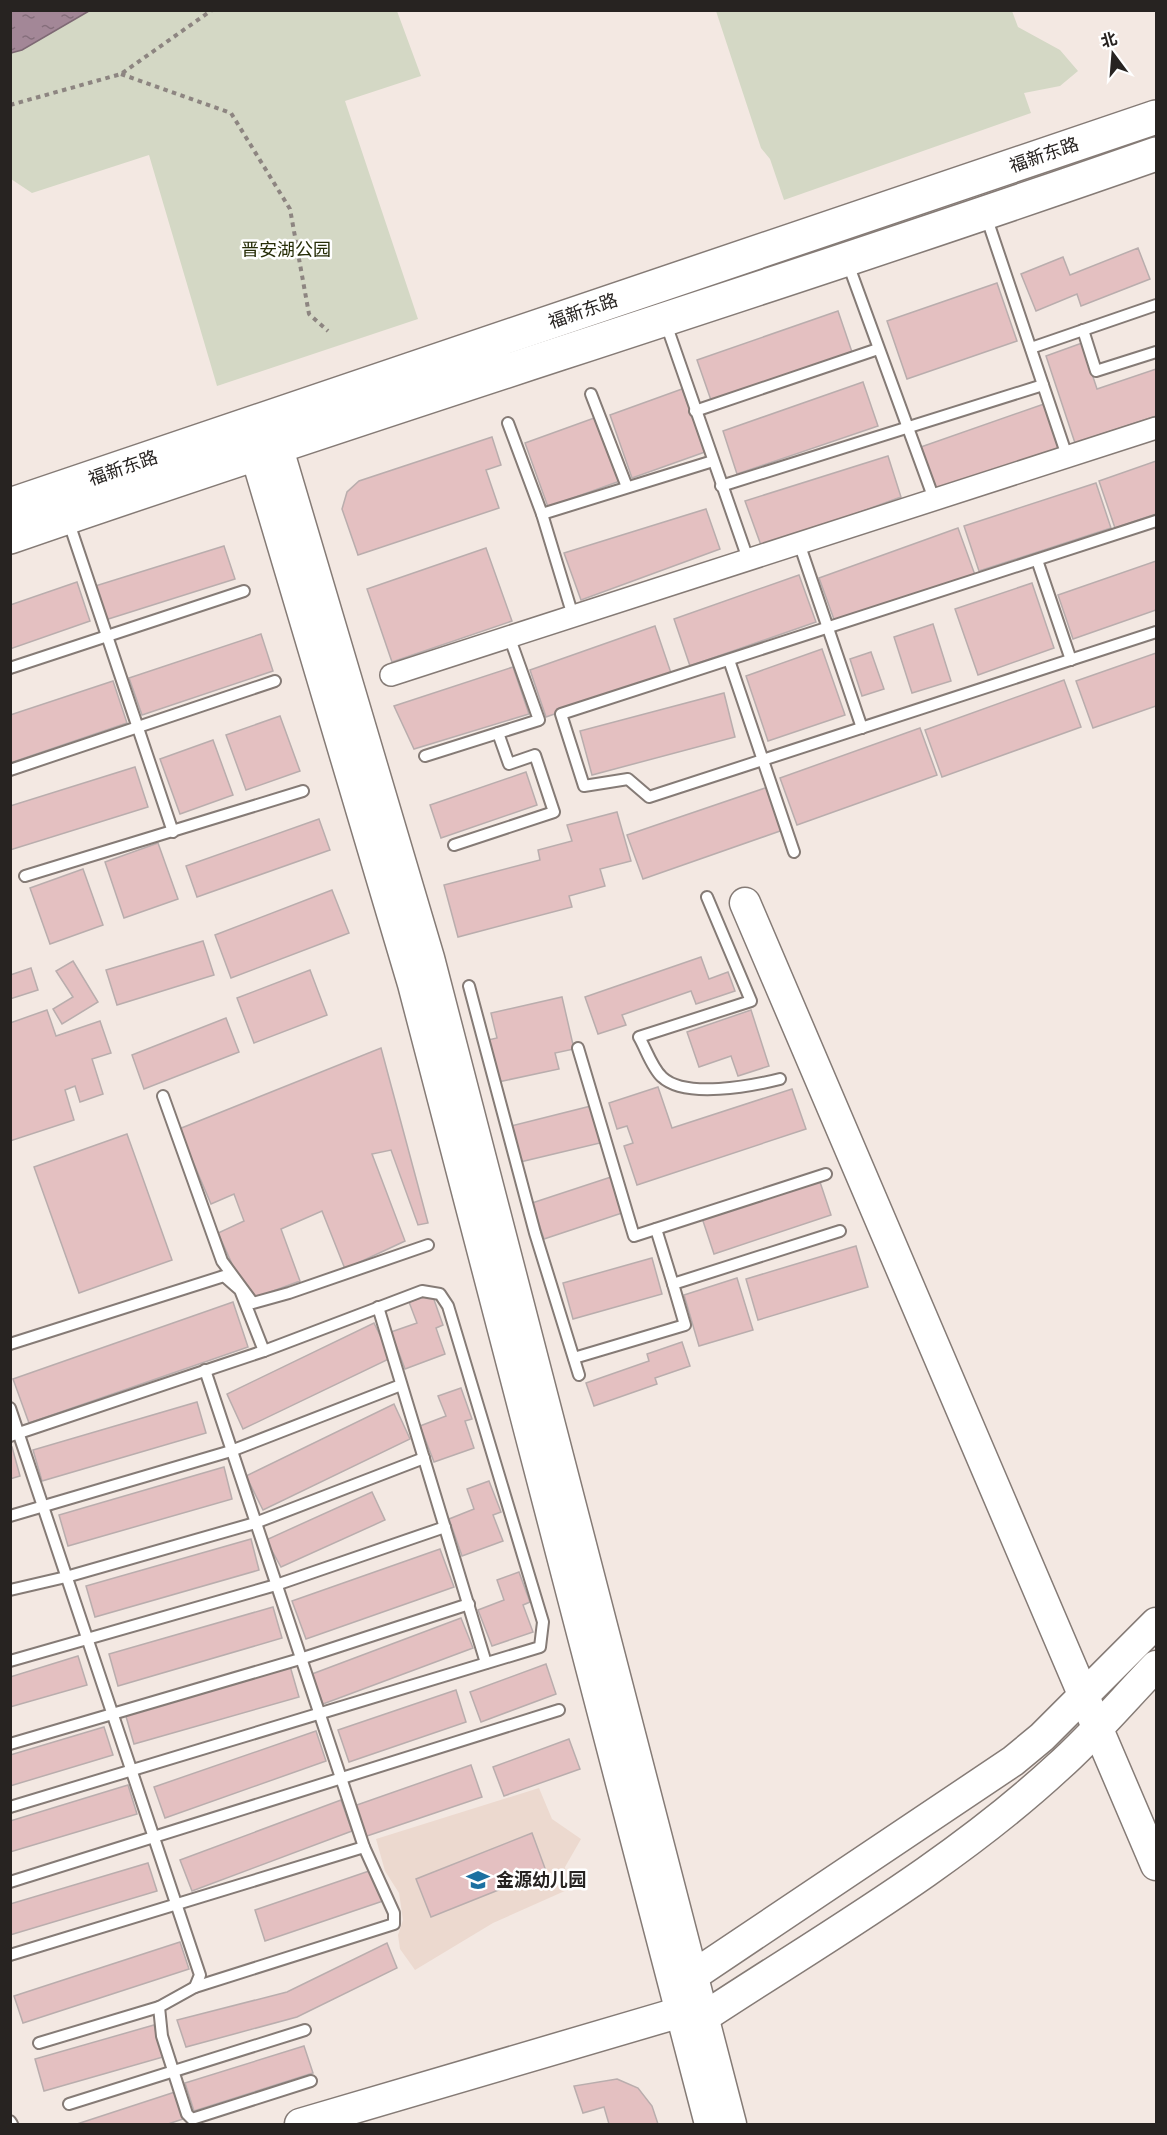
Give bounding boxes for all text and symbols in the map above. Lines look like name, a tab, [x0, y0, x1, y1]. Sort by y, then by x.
north arrow	[1083, 24, 1143, 84]
text: 北	[1099, 29, 1119, 51]
street label: 福新东路	[1006, 133, 1082, 177]
park label: 晋安湖公园	[241, 239, 331, 261]
street label: 福新东路	[545, 289, 621, 333]
street label: 福新东路	[85, 446, 161, 490]
school or university icon: 金源幼儿园	[465, 1867, 491, 1893]
place label: 金源幼儿园	[496, 1869, 586, 1891]

